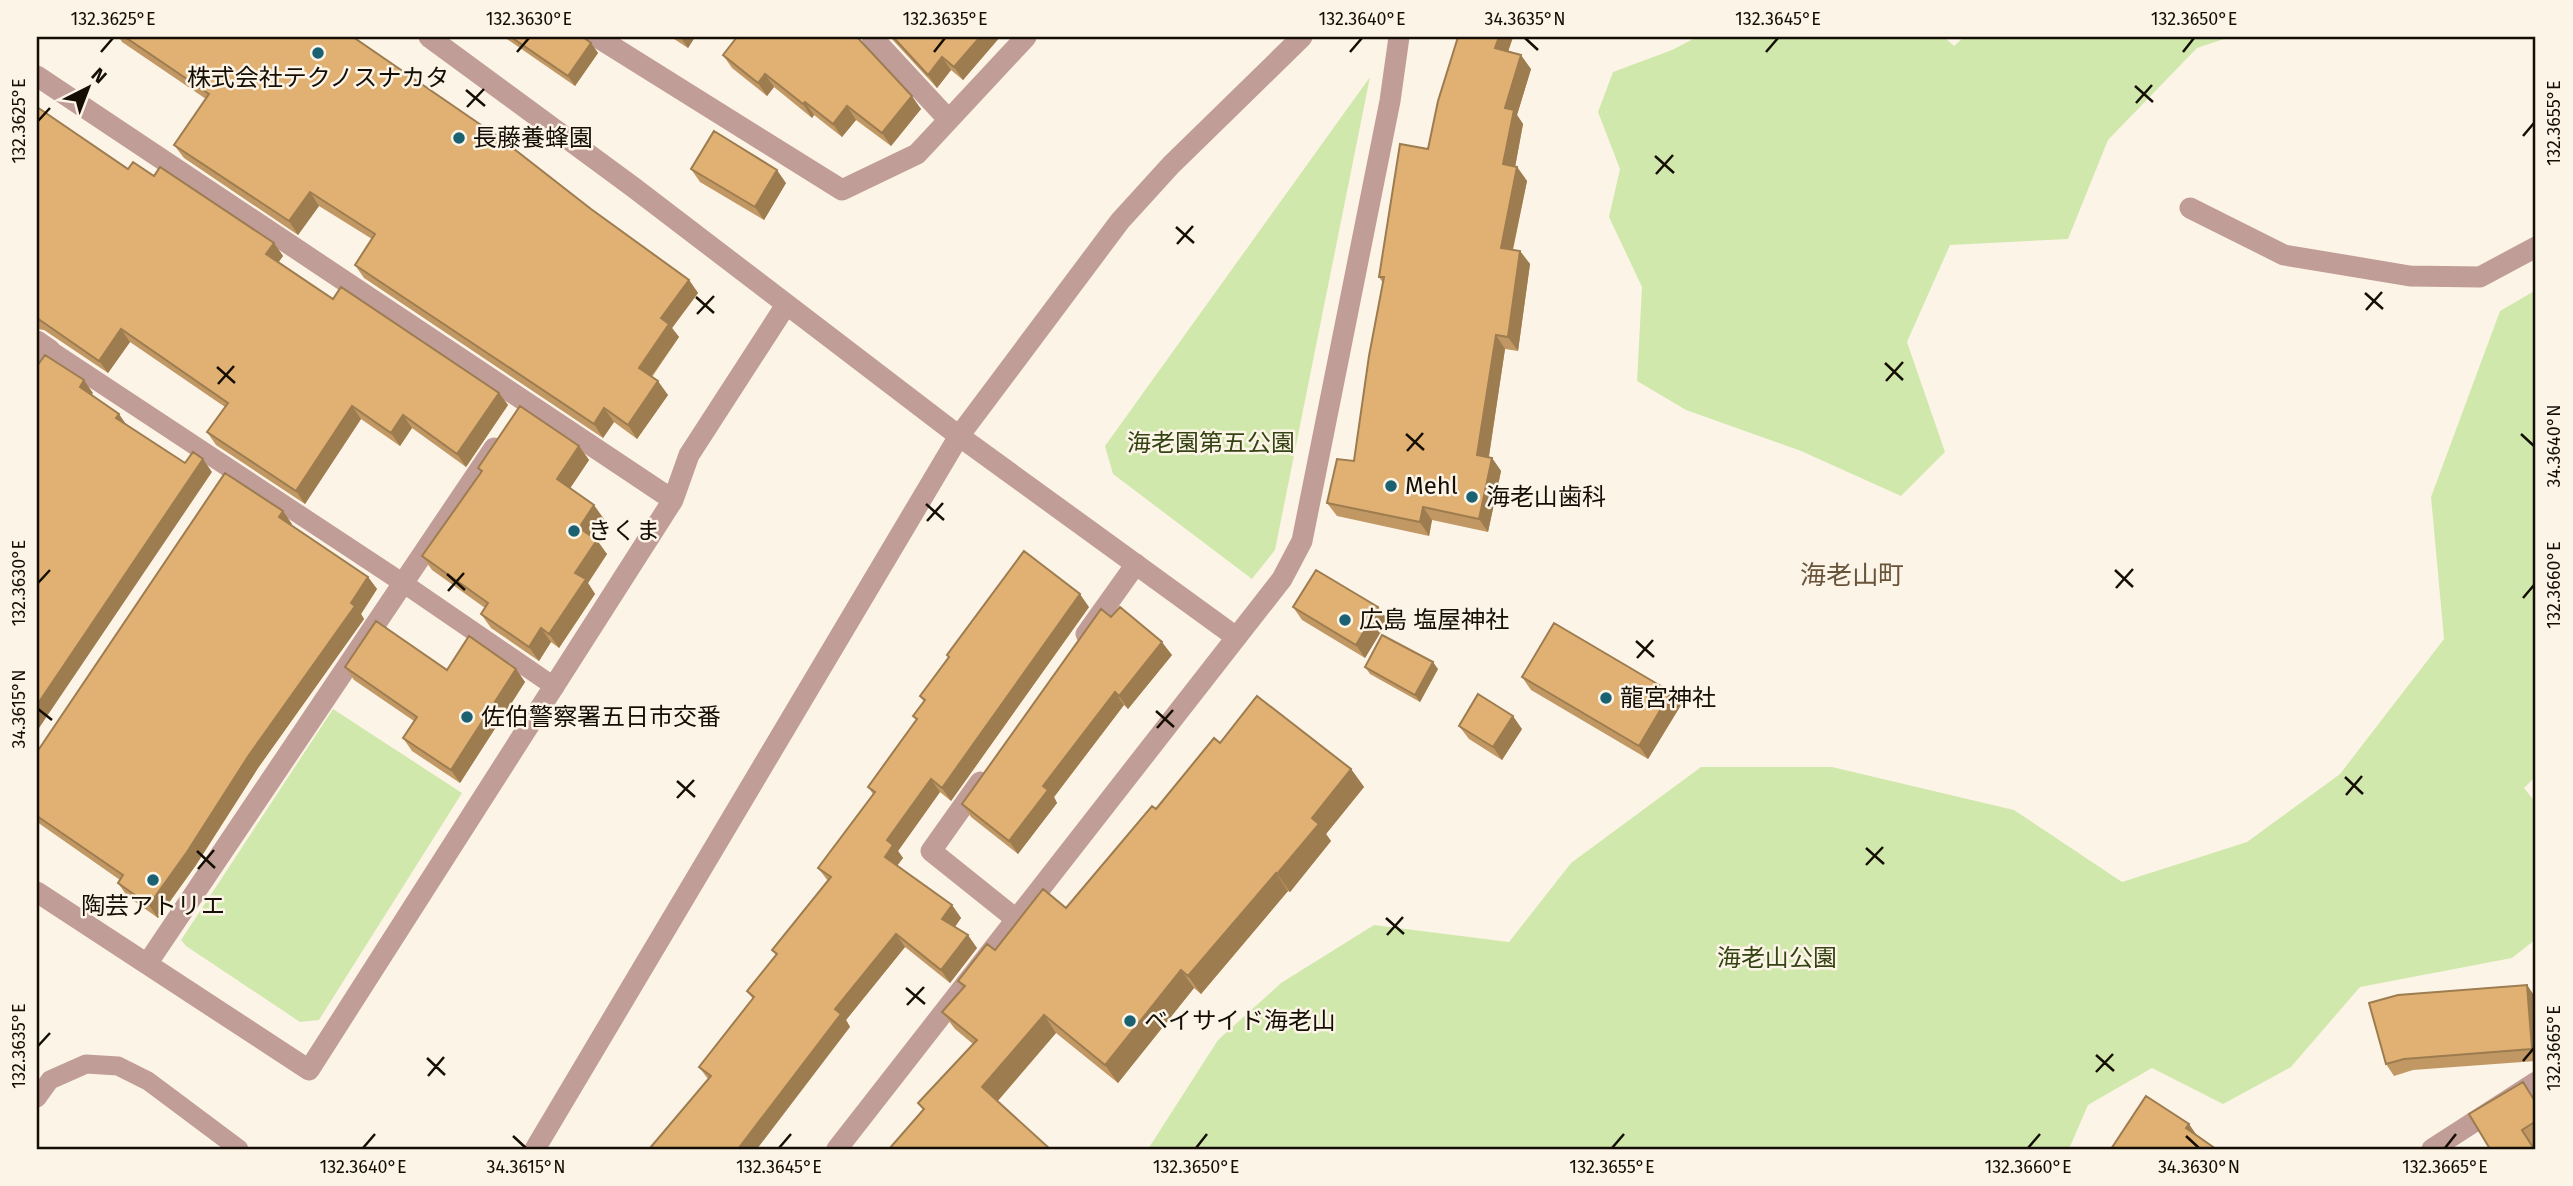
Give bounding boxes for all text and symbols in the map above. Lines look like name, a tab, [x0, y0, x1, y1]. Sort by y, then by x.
text: 132.3625°E	[70, 8, 156, 30]
text: 132.3630°E	[486, 8, 572, 30]
text: 132.3635°E	[902, 8, 988, 30]
text: 132.3640°E	[1318, 8, 1406, 30]
text: 34.3635°N	[1485, 8, 1565, 30]
text: 132.3645°E	[1735, 8, 1821, 30]
text: 132.3650°E	[2151, 8, 2237, 30]
marker: 株式会社テクノスナカタ	[310, 45, 326, 61]
north arrow	[52, 52, 122, 122]
text: N	[87, 63, 111, 89]
place label: 株式会社テクノスナカタ	[187, 64, 449, 92]
text: 132.3625°E	[8, 78, 30, 164]
text: 132.3655°E	[2543, 80, 2565, 166]
place label: 長藤養蜂園	[473, 124, 593, 152]
marker: 長藤養蜂園	[451, 130, 467, 146]
text: 34.3640°N	[2543, 405, 2565, 487]
park label: 海老園第五公園	[1127, 429, 1295, 457]
place label: Mehl	[1405, 472, 1458, 500]
marker: Mehl	[1383, 478, 1399, 494]
place label: 海老山歯科	[1486, 483, 1606, 511]
marker: 海老山歯科	[1464, 489, 1480, 505]
place label: きくま	[588, 517, 660, 545]
marker: きくま	[566, 523, 582, 539]
text: 132.3630°E	[8, 540, 30, 626]
text: 132.3660°E	[2543, 541, 2565, 629]
district label: 海老山町	[1800, 560, 1904, 591]
place label: 広島 塩屋神社	[1359, 606, 1509, 634]
marker: 広島 塩屋神社	[1337, 612, 1353, 628]
text: 34.3615°N	[8, 670, 30, 748]
place label: 龍宮神社	[1620, 684, 1716, 712]
marker: 龍宮神社	[1598, 690, 1614, 706]
place label: 佐伯警察署五日市交番	[481, 703, 721, 731]
marker: 佐伯警察署五日市交番	[459, 709, 475, 725]
marker: 陶芸アトリエ	[145, 872, 161, 888]
place label: 陶芸アトリエ	[81, 892, 225, 920]
park label: 海老山公園	[1717, 944, 1837, 972]
text: 132.3635°E	[8, 1003, 30, 1089]
text: 132.3665°E	[2543, 1005, 2565, 1091]
place label: ベイサイド海老山	[1144, 1007, 1336, 1035]
marker: ベイサイド海老山	[1122, 1013, 1138, 1029]
text: 132.3640°E	[319, 1156, 407, 1178]
text: 34.3615°N	[487, 1156, 565, 1178]
text: 132.3645°E	[736, 1156, 822, 1178]
text: 132.3650°E	[1153, 1156, 1239, 1178]
text: 132.3655°E	[1569, 1156, 1655, 1178]
text: 132.3660°E	[1984, 1156, 2072, 1178]
text: 34.3630°N	[2158, 1156, 2240, 1178]
text: 132.3665°E	[2402, 1156, 2488, 1178]

